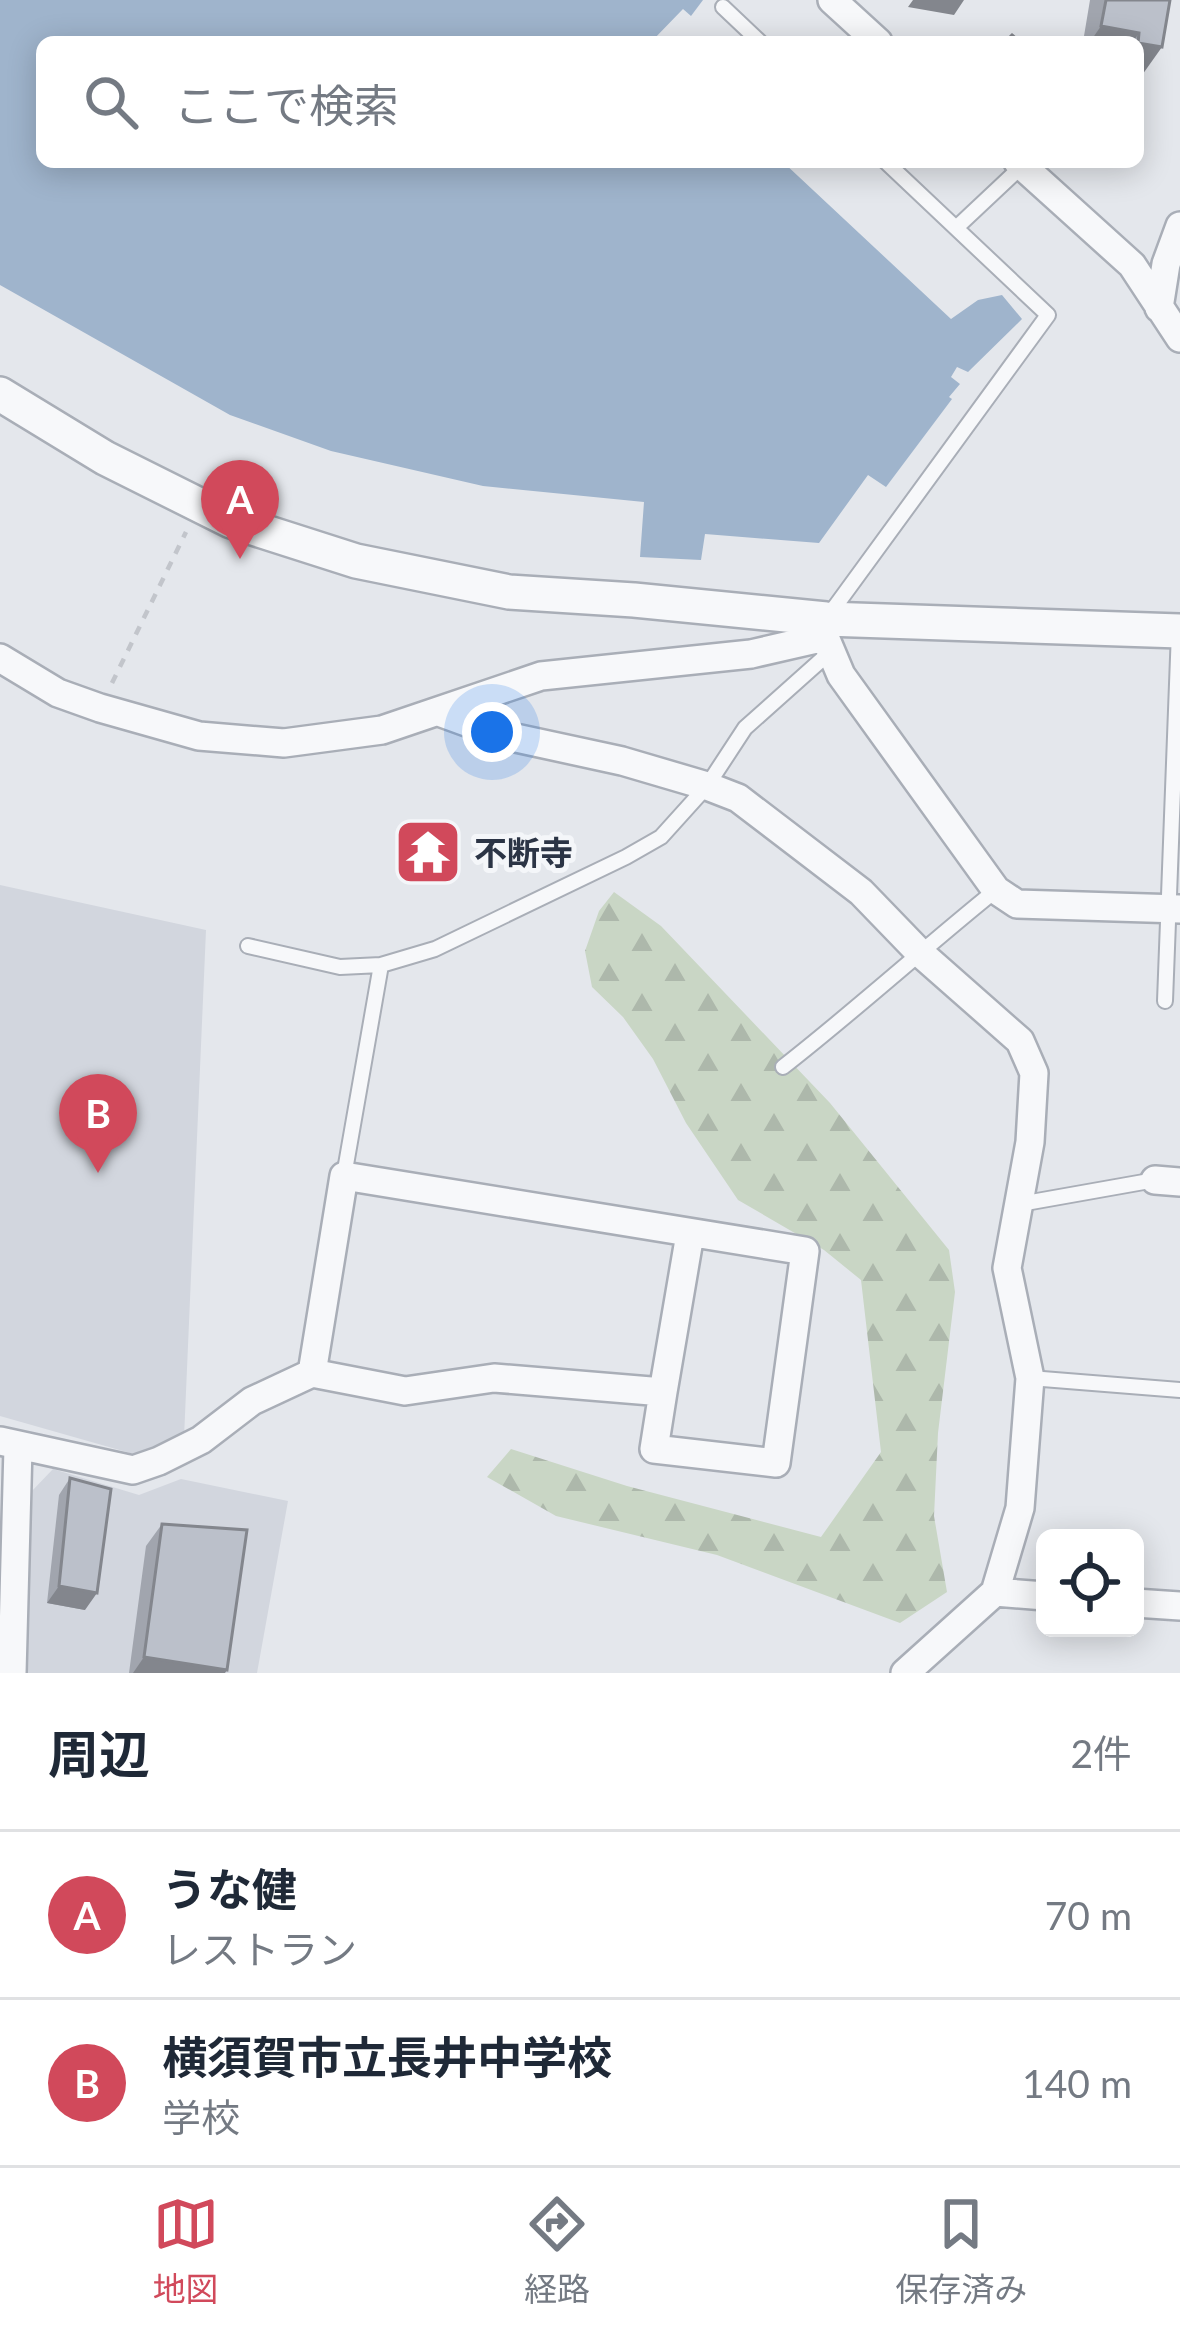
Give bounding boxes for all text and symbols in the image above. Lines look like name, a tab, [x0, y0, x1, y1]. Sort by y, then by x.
search box	[36, 36, 1144, 168]
icon: search	[78, 69, 144, 135]
text: ここで検索	[174, 78, 399, 132]
pin: A	[201, 460, 279, 559]
your location	[462, 702, 522, 762]
temple icon: 不断寺	[393, 817, 463, 887]
place label: 不断寺	[474, 832, 573, 872]
pin: B	[59, 1074, 137, 1173]
map controls	[1036, 1529, 1144, 1637]
button: locate	[1036, 1529, 1144, 1637]
text: 周辺	[48, 1723, 150, 1784]
text: 2件	[1070, 1730, 1132, 1776]
text: うな健	[162, 1862, 297, 1916]
text: A	[73, 1892, 101, 1938]
text: 70 m	[1045, 1892, 1132, 1938]
text: レストラン	[162, 1926, 357, 1972]
text: 横須賀市立長井中学校	[162, 2030, 612, 2084]
text: B	[74, 2060, 100, 2106]
text: 140 m	[1022, 2060, 1132, 2106]
text: 学校	[162, 2094, 240, 2140]
tab: 地図	[153, 2191, 219, 2311]
tab: 経路	[524, 2191, 590, 2311]
tab: 保存済み	[895, 2191, 1027, 2311]

